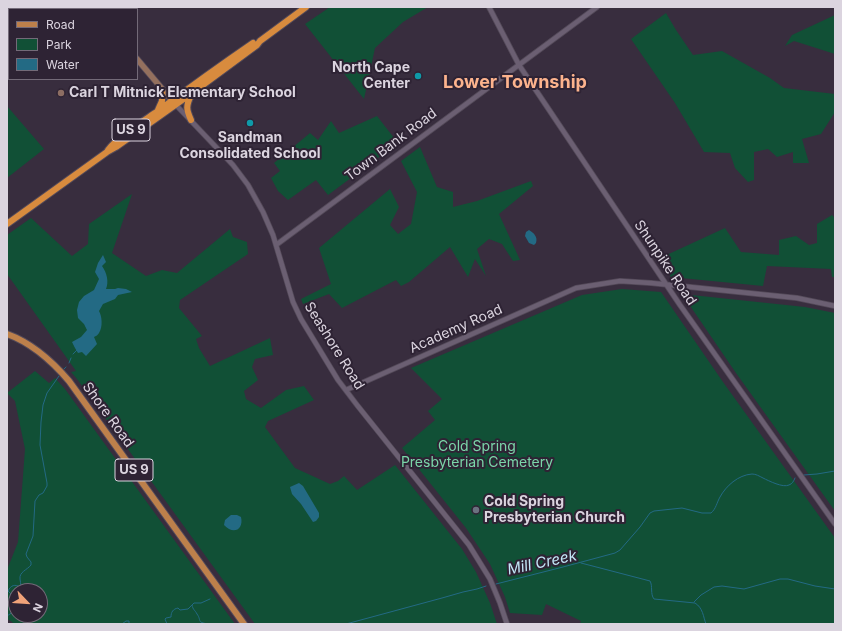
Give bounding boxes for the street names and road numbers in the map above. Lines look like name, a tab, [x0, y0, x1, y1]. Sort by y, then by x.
street label: Town Bank Road	[342, 105, 440, 185]
road number: US 9	[112, 119, 150, 141]
street label: Shunpike Road	[630, 217, 700, 309]
street label: Seashore Road	[300, 299, 368, 393]
street label: Academy Road	[407, 301, 505, 357]
street label: Shore Road	[79, 379, 137, 451]
road number: US 9	[115, 459, 153, 481]

